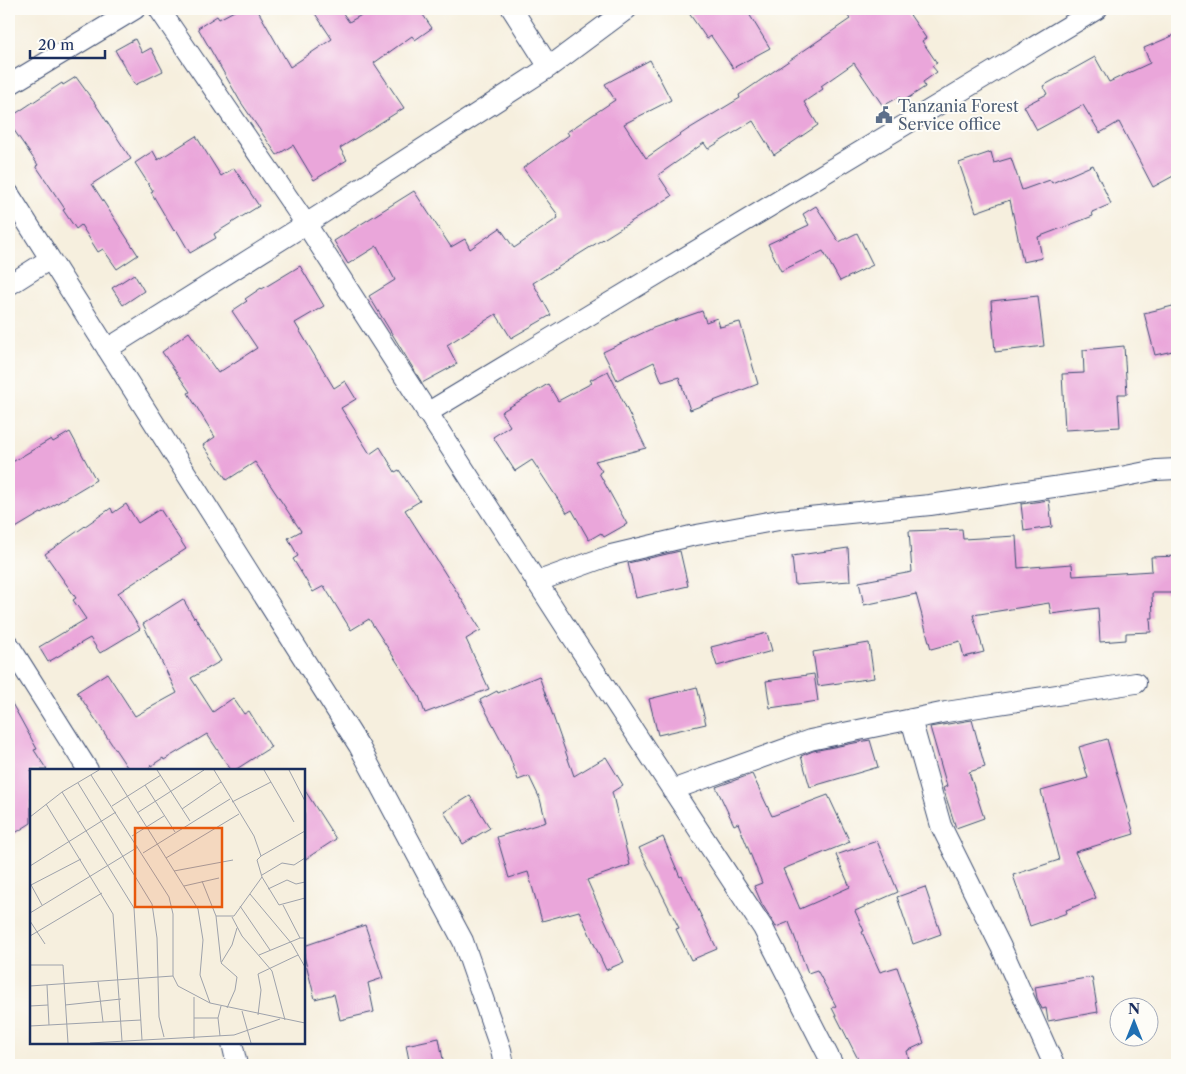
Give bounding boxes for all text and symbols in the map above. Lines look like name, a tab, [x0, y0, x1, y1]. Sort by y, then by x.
scale bar	[30, 28, 105, 60]
text: 20 m	[38, 35, 74, 54]
place label: Tanzania Forest Service office	[898, 96, 1019, 134]
public building icon: Tanzania Forest Service office	[874, 105, 894, 125]
inset map	[30, 769, 305, 1044]
north arrow	[1108, 996, 1158, 1046]
text: N	[1128, 1000, 1140, 1018]

